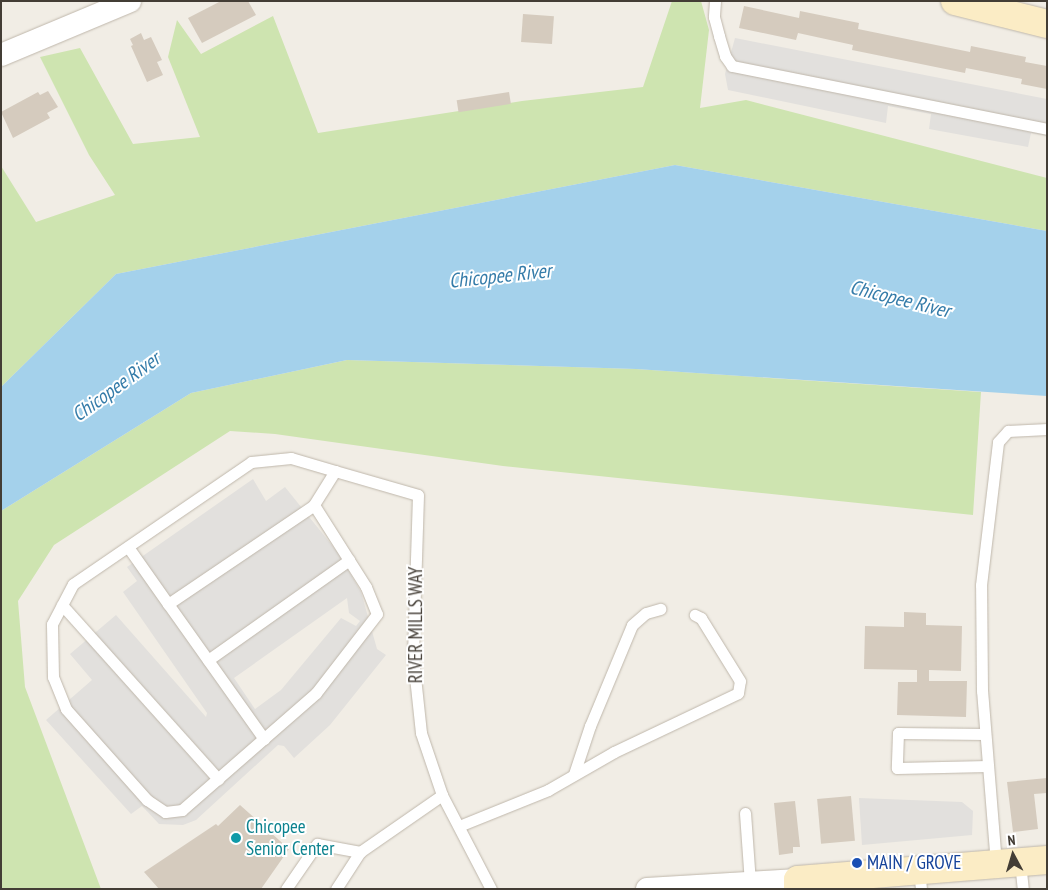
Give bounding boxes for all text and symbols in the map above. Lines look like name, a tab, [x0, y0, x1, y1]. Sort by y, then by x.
water label: Chicopee River	[448, 259, 552, 293]
water label: Chicopee River	[847, 275, 953, 323]
water label: Chicopee River	[68, 347, 164, 427]
street label: RIVER MILLS WAY	[405, 567, 427, 683]
place label: Chicopee Senior Center	[246, 816, 334, 860]
north arrow	[988, 830, 1038, 880]
text: N	[1007, 831, 1016, 849]
marker: Chicopee Senior Center	[230, 832, 242, 844]
place label: MAIN / GROVE	[867, 852, 961, 874]
marker: MAIN / GROVE	[851, 857, 863, 869]

